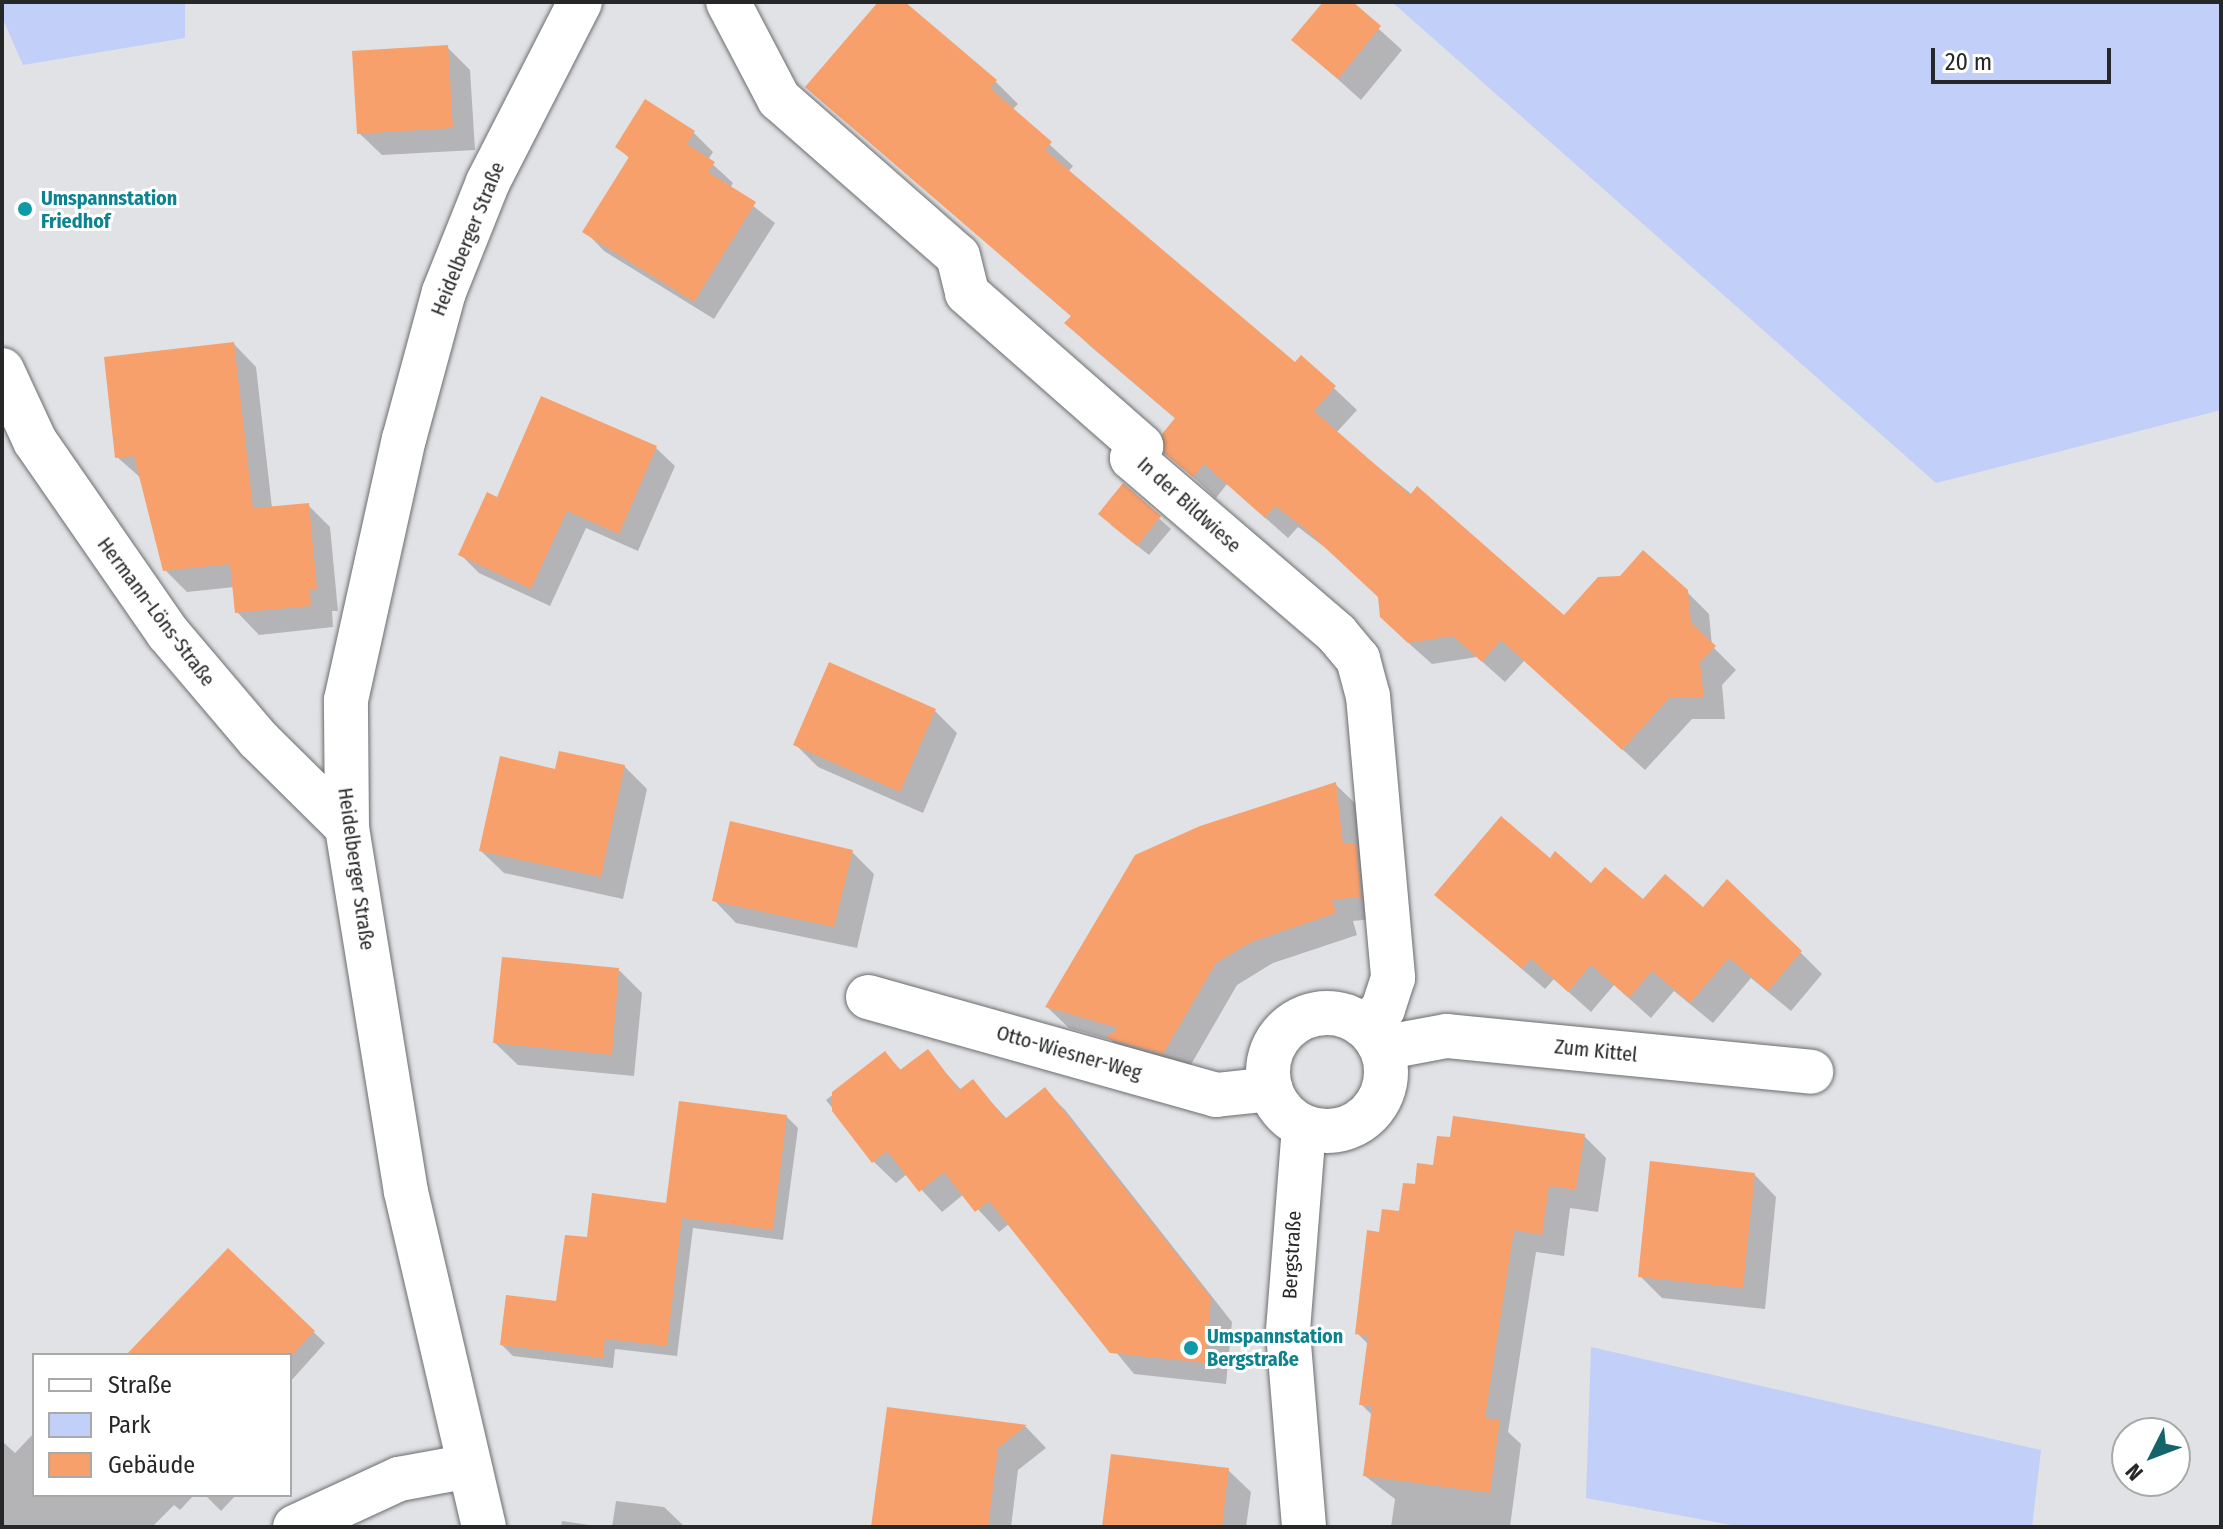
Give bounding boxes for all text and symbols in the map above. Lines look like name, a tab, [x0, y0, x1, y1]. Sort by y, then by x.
scale bar	[1935, 32, 2115, 82]
text: 20 m	[1945, 48, 1992, 76]
street label: Heidelberger Straße	[426, 158, 510, 320]
place label: Umspannstation Friedhof	[41, 186, 177, 233]
marker: Umspannstation Friedhof	[16, 200, 34, 218]
street label: In der Bildwiese	[1132, 452, 1246, 558]
street label: Hermann-Löns-Straße	[92, 533, 220, 691]
street label: Heidelberger Straße	[333, 786, 379, 952]
street label: Otto-Wiesner-Weg	[994, 1021, 1144, 1085]
street label: Zum Kittel	[1553, 1035, 1639, 1067]
street label: Bergstraße	[1278, 1210, 1306, 1300]
place label: Umspannstation Bergstraße	[1207, 1324, 1343, 1371]
marker: Umspannstation Bergstraße	[1182, 1339, 1200, 1357]
legend	[32, 1353, 292, 1497]
text: Straße	[108, 1371, 172, 1399]
text: Park	[108, 1411, 151, 1439]
north arrow	[2111, 1417, 2191, 1497]
text: Gebäude	[108, 1451, 195, 1479]
text: N	[2120, 1458, 2149, 1486]

